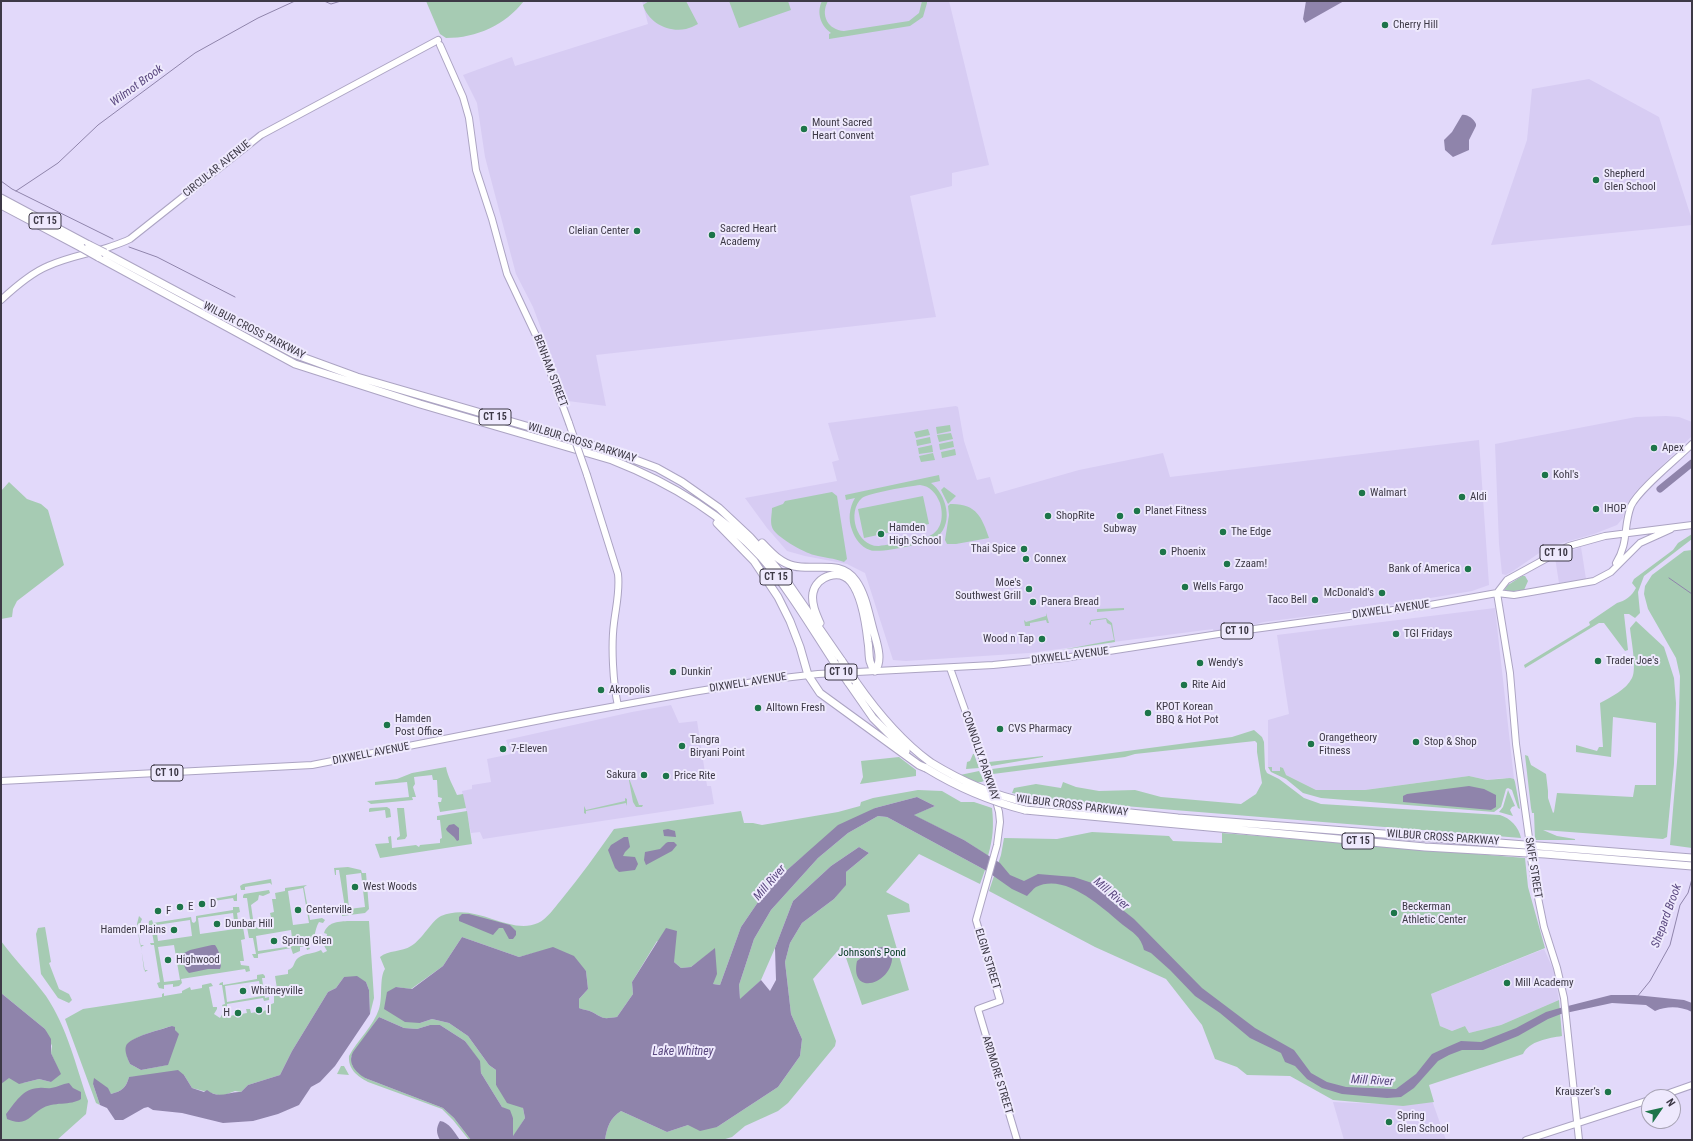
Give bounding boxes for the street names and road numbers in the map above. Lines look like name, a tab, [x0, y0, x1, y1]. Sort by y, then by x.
street label: CIRCULAR AVENUE	[180, 138, 254, 200]
road number: CT 15	[29, 213, 61, 229]
street label: WILBUR CROSS PARKWAY	[201, 300, 307, 362]
street label: BENHAM STREET	[530, 333, 570, 409]
road number: CT 15	[479, 409, 511, 425]
street label: WILBUR CROSS PARKWAY	[526, 420, 638, 466]
road number: CT 10	[1540, 545, 1572, 561]
road number: CT 15	[760, 569, 792, 585]
street label: DIXWELL AVENUE	[1351, 598, 1431, 622]
road number: CT 10	[1221, 623, 1253, 639]
street label: DIXWELL AVENUE	[1030, 645, 1110, 667]
road number: CT 10	[825, 664, 857, 680]
street label: DIXWELL AVENUE	[708, 670, 788, 696]
street label: CONNOLLY PARKWAY	[958, 709, 1002, 803]
street label: DIXWELL AVENUE	[331, 740, 411, 768]
road number: CT 10	[151, 765, 183, 781]
street label: WILBUR CROSS PARKWAY	[1015, 793, 1129, 819]
street label: WILBUR CROSS PARKWAY	[1386, 827, 1500, 849]
road number: CT 15	[1342, 833, 1374, 849]
street label: SKIFF STREET	[1522, 837, 1544, 899]
street label: ELGIN STREET	[971, 927, 1003, 991]
street label: ARDMORE STREET	[979, 1034, 1015, 1116]

